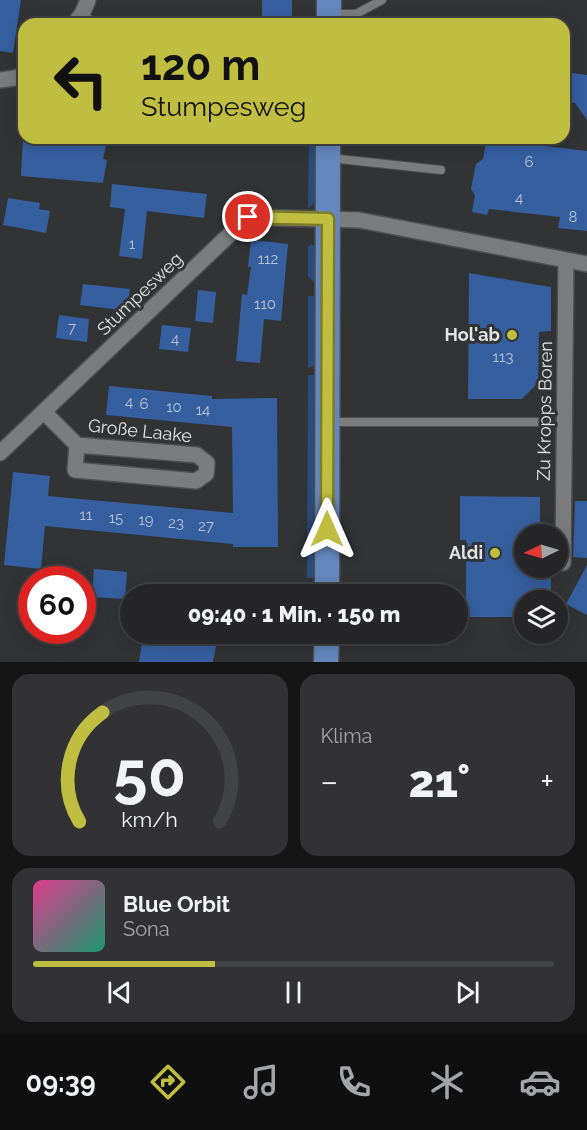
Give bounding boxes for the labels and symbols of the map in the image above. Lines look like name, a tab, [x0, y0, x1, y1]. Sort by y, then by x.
house number: 6	[524, 153, 534, 171]
house number: 4	[515, 189, 523, 207]
pin	[222, 191, 273, 242]
house number: 8	[569, 208, 578, 226]
house number: 1	[129, 235, 136, 253]
street label: Stumpesweg	[93, 248, 187, 339]
house number: 112	[258, 250, 279, 268]
house number: 110	[254, 295, 276, 313]
house number: 7	[68, 319, 76, 337]
place label: Hol'ab	[445, 324, 500, 345]
marker: Hol'ab	[505, 328, 519, 342]
house number: 4	[171, 330, 179, 348]
street label: Zu Kropps Boren	[533, 341, 556, 481]
house number: 113	[493, 348, 513, 366]
house number: 4	[125, 393, 133, 411]
house number: 6	[139, 395, 149, 413]
house number: 10	[166, 398, 182, 416]
house number: 14	[196, 401, 210, 419]
street label: Große Laake	[87, 415, 194, 446]
position arrow	[295, 497, 359, 561]
house number: 11	[80, 506, 93, 524]
house number: 15	[109, 509, 123, 527]
house number: 19	[138, 511, 154, 529]
house number: 23	[168, 514, 184, 532]
house number: 27	[198, 517, 214, 535]
north arrow	[514, 524, 568, 578]
place label: Aldi	[449, 542, 483, 563]
marker: Aldi	[488, 546, 502, 560]
speed limit sign: 60	[18, 566, 96, 644]

